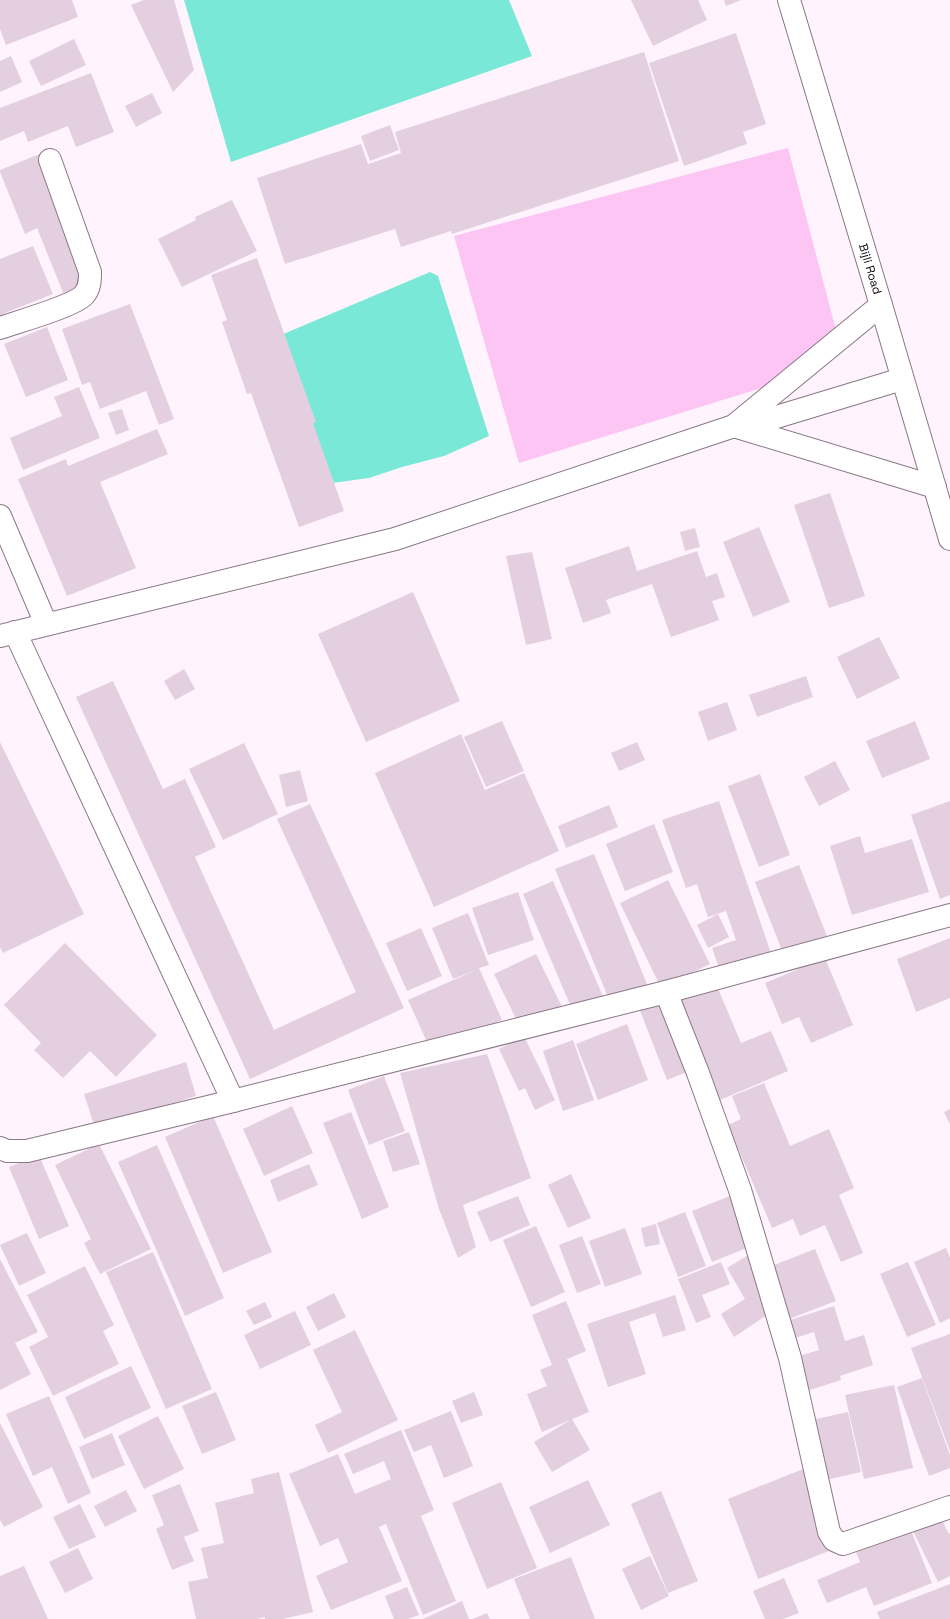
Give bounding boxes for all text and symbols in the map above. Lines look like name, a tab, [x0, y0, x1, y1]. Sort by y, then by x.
street label: Bijli Road	[855, 242, 885, 296]

